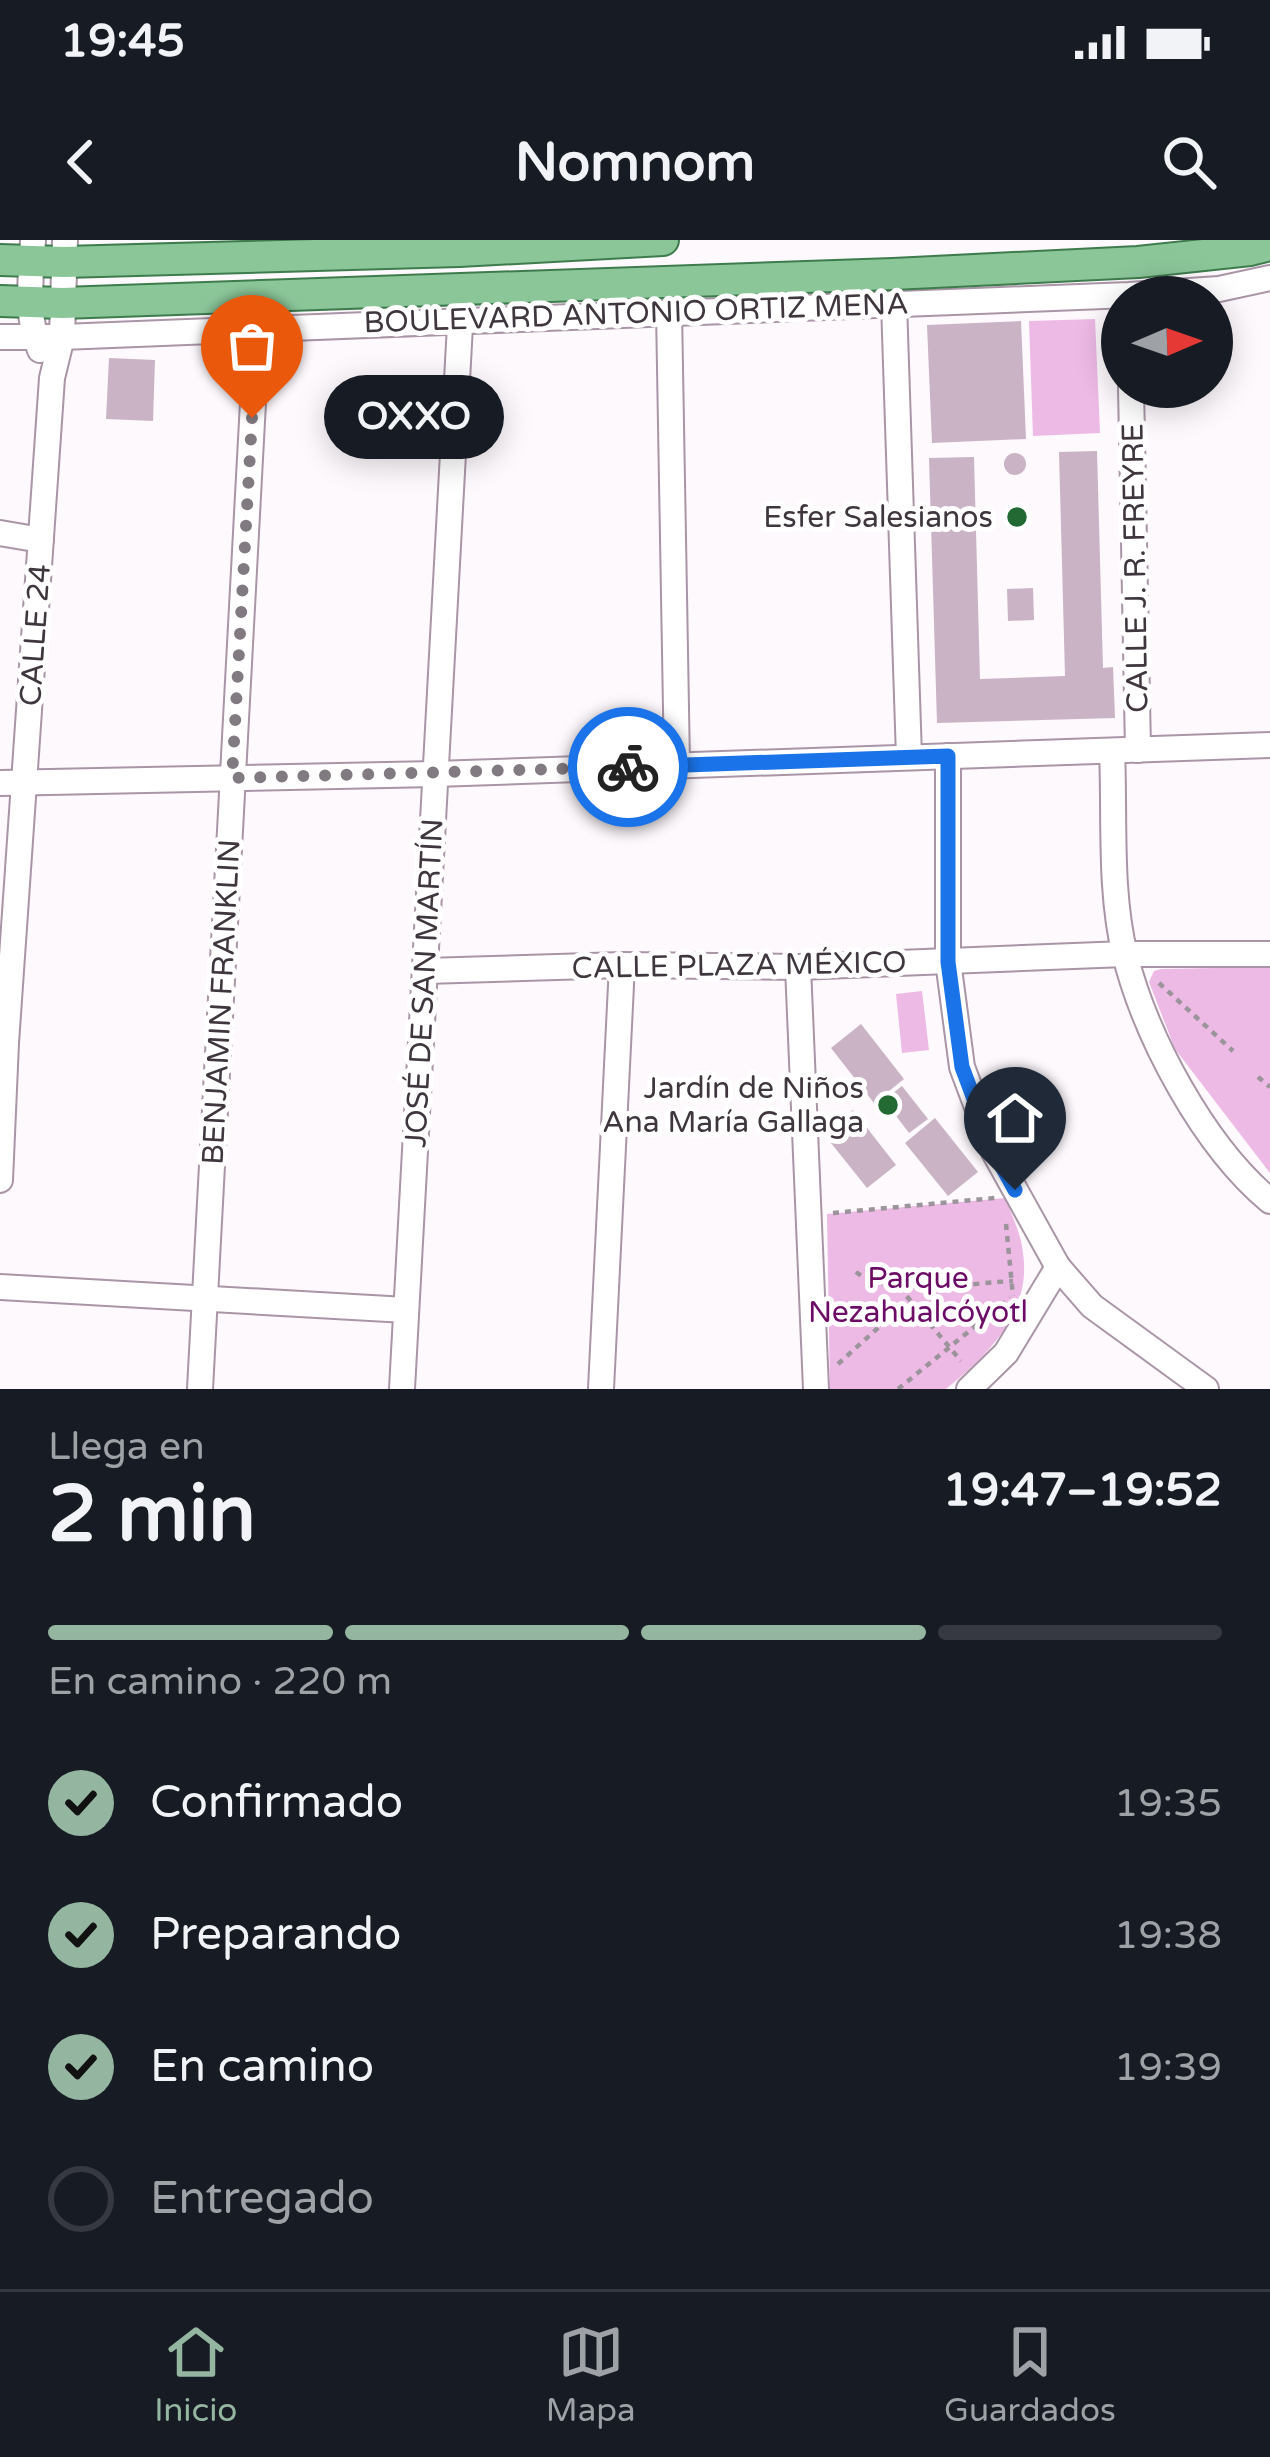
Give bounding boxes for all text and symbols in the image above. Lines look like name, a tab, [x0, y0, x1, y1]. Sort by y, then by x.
text: 19:45	[60, 15, 185, 69]
icon: back	[48, 129, 114, 195]
icon: search	[1156, 129, 1222, 195]
text: Nomnom	[515, 130, 755, 195]
north arrow	[1101, 276, 1233, 408]
map controls	[1101, 276, 1233, 408]
street label: BOULEVARD ANTONIO ORTIZ MENA	[363, 285, 909, 342]
pin	[201, 295, 303, 418]
icon: bag	[219, 313, 285, 379]
callout: OXXO	[324, 376, 504, 460]
text: OXXO	[357, 393, 471, 440]
street label: CALLE J. R. FREYRE	[1114, 423, 1157, 713]
place label: Esfer Salesianos	[763, 499, 993, 536]
marker: Esfer Salesianos	[1004, 504, 1030, 530]
street label: CALLE 24	[12, 563, 59, 707]
courier	[568, 707, 688, 827]
icon: bike	[595, 734, 661, 800]
street label: JOSÉ DE SAN MARTÍN	[397, 817, 452, 1149]
street label: BENJAMIN FRANKLIN	[194, 838, 249, 1166]
street label: CALLE PLAZA MÉXICO	[571, 944, 907, 987]
pin	[964, 1067, 1066, 1190]
place label: Jardín de Niños Ana María Gallaga	[602, 1070, 864, 1141]
icon: home	[982, 1085, 1048, 1151]
marker: Jardín de Niños Ana María Gallaga	[875, 1092, 901, 1118]
park label: Parque Nezahualcóyotl	[808, 1260, 1028, 1331]
text: Llega en	[48, 1423, 205, 1470]
text: 19:47–19:52	[943, 1464, 1222, 1518]
text: 2 min	[48, 1468, 256, 1562]
text: En camino · 220 m	[48, 1658, 392, 1705]
icon: check	[48, 1770, 114, 1836]
text: Confirmado	[150, 1776, 403, 1830]
text: 19:35	[1114, 1780, 1222, 1827]
icon: check	[48, 1902, 114, 1968]
text: Preparando	[150, 1908, 401, 1962]
text: 19:38	[1114, 1912, 1222, 1959]
icon: check	[48, 2034, 114, 2100]
text: En camino	[150, 2040, 374, 2094]
text: 19:39	[1114, 2044, 1222, 2091]
text: Entregado	[150, 2172, 374, 2226]
tab: Inicio	[154, 2319, 237, 2430]
tab: Mapa	[546, 2319, 636, 2430]
tab: Guardados	[944, 2319, 1116, 2430]

